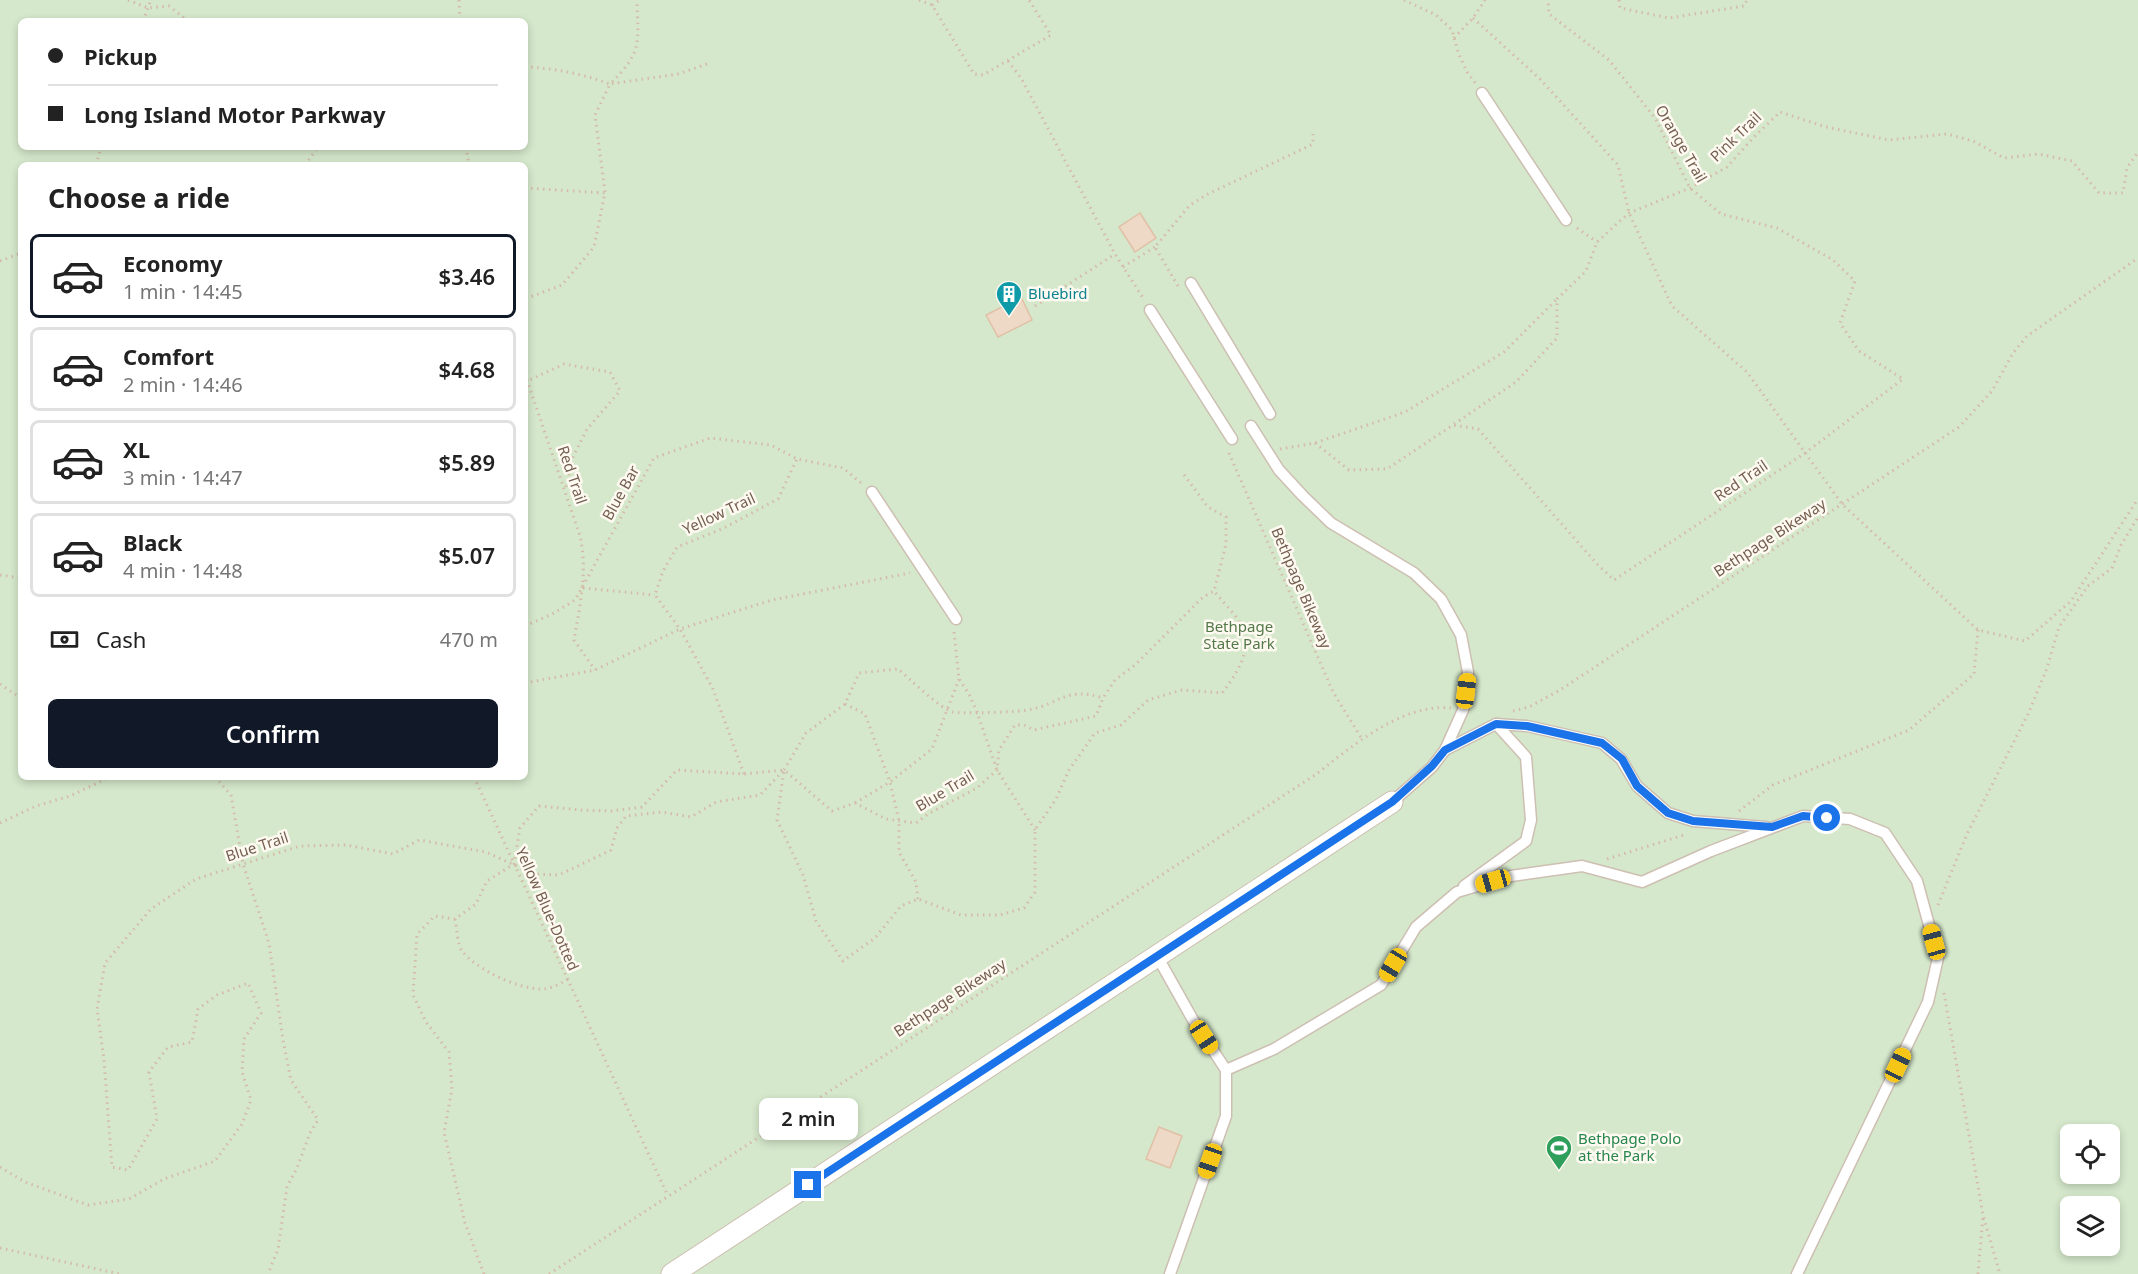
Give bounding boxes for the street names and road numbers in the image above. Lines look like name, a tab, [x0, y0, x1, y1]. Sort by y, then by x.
street label: Orange Trail	[1652, 101, 1712, 186]
street label: Pink Trail	[1705, 107, 1765, 166]
street label: Red Trail	[554, 443, 592, 507]
street label: Red Trail	[1710, 455, 1771, 505]
street label: Blue Bar	[597, 462, 643, 523]
street label: Yellow Trail	[679, 488, 758, 539]
street label: Bethpage Bikeway	[1710, 493, 1830, 581]
street label: Bethpage Bikeway	[1267, 524, 1337, 652]
street label: Blue Trail	[912, 765, 977, 815]
street label: Blue Trail	[223, 827, 291, 866]
street label: Yellow Blue-Dotted	[512, 844, 584, 973]
street label: Bethpage Bikeway	[890, 953, 1010, 1041]

